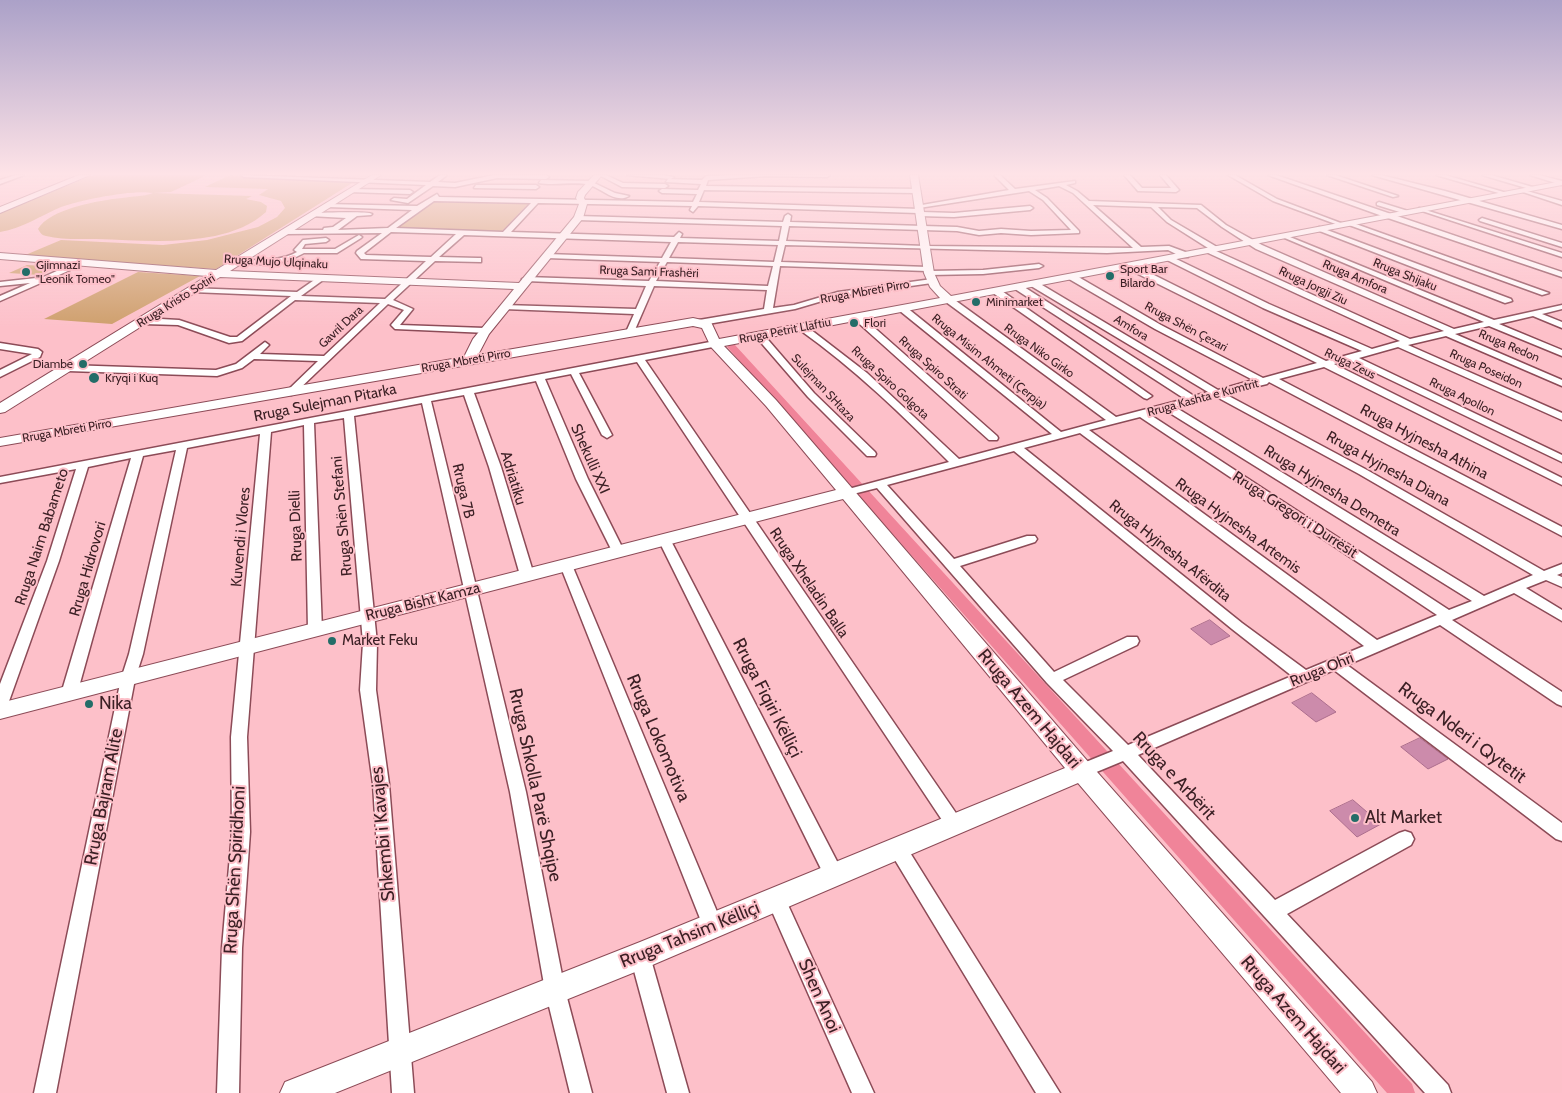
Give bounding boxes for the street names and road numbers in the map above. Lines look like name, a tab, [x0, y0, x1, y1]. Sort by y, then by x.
street label: Rruga Mujo Ulqinaku	[224, 252, 328, 272]
street label: Rruga Shijaku	[1371, 256, 1439, 294]
street label: Rruga Amfora	[1320, 257, 1390, 297]
street label: Rruga Sami Frashëri	[599, 263, 699, 281]
street label: Rruga Jorgji Ziu	[1276, 264, 1350, 308]
street label: Rruga Kristo Sotiri	[134, 271, 218, 331]
street label: Rruga Mbreti Pirro	[819, 277, 911, 307]
street label: Rruga Shën Çezari	[1142, 299, 1230, 355]
street label: Gavril Dara	[316, 303, 366, 351]
street label: Rruga Misim Ahmeti (Çerpja)	[929, 311, 1049, 413]
street label: Amfora	[1111, 312, 1151, 344]
street label: Rruga Petrit Llaftiu	[738, 315, 832, 347]
street label: Rruga Niko Girko	[1001, 321, 1077, 381]
street label: Rruga Redon	[1476, 327, 1542, 365]
street label: Rruga Spiro Strati	[896, 333, 970, 403]
street label: Rruga Spiro Golgota	[848, 343, 932, 423]
street label: Rruga Zeus	[1322, 345, 1378, 383]
street label: Rruga Mbreti Pirro	[420, 346, 512, 376]
street label: Rruga Poseidon	[1447, 346, 1525, 392]
street label: Sulejman SHtaza	[788, 351, 858, 425]
street label: Rruga Apollon	[1427, 375, 1497, 419]
street label: Rruga Kashta e Kumtrit	[1146, 376, 1260, 420]
street label: Rruga Sulejman Pitarka	[252, 380, 398, 426]
street label: Rruga Hyjnesha Athina	[1357, 401, 1491, 483]
street label: Rruga Mbreti Pirro	[21, 416, 113, 446]
street label: Shekulli XXI	[567, 421, 613, 497]
street label: Rruga Hyjnesha Diana	[1323, 428, 1453, 510]
street label: Rruga Hyjnesha Demetra	[1260, 442, 1404, 540]
street label: Adriatiku	[496, 449, 530, 507]
street label: Rruga Shën Stefani	[328, 455, 356, 577]
street label: Rruga 7B	[448, 462, 478, 520]
street label: Rruga Naim Babameto	[11, 466, 73, 608]
street label: Rruga Gregori i Durrësit	[1229, 468, 1361, 562]
street label: Rruga Hyjnesha Artemis	[1172, 474, 1304, 578]
street label: Kuvendi i Vlores	[228, 486, 254, 588]
street label: Rruga Dielli	[286, 490, 306, 562]
street label: Rruga Hyjnesha Afërdita	[1105, 496, 1235, 606]
street label: Rruga Hidrovori	[66, 520, 110, 618]
street label: Rruga Xheladin Balla	[766, 525, 852, 641]
street label: Rruga Bisht Kamza	[364, 579, 482, 625]
street label: Rruga Fiqiri Këlliçi	[728, 635, 806, 761]
street label: Rruga Azem Hajdari	[973, 645, 1085, 773]
street label: Rruga Ohri	[1288, 649, 1356, 691]
street label: Rruga Lokomotiva	[621, 671, 695, 805]
street label: Rruga Nderi i Qytetit	[1394, 678, 1530, 788]
street label: Rruga Shkolla Parë Shqipe	[504, 686, 566, 884]
street label: Rruga Bajram Alite	[80, 727, 128, 867]
street label: Rruga e Arbërit	[1128, 728, 1220, 824]
street label: Shkembi i Kavajes	[366, 766, 400, 902]
street label: Rruga Shën Spiridhoni	[220, 785, 250, 955]
street label: Rruga Tahsim Këlliçi	[617, 897, 763, 973]
street label: Rruga Azem Hajdari	[1236, 952, 1350, 1078]
street label: Shen Anoi	[793, 956, 845, 1036]

